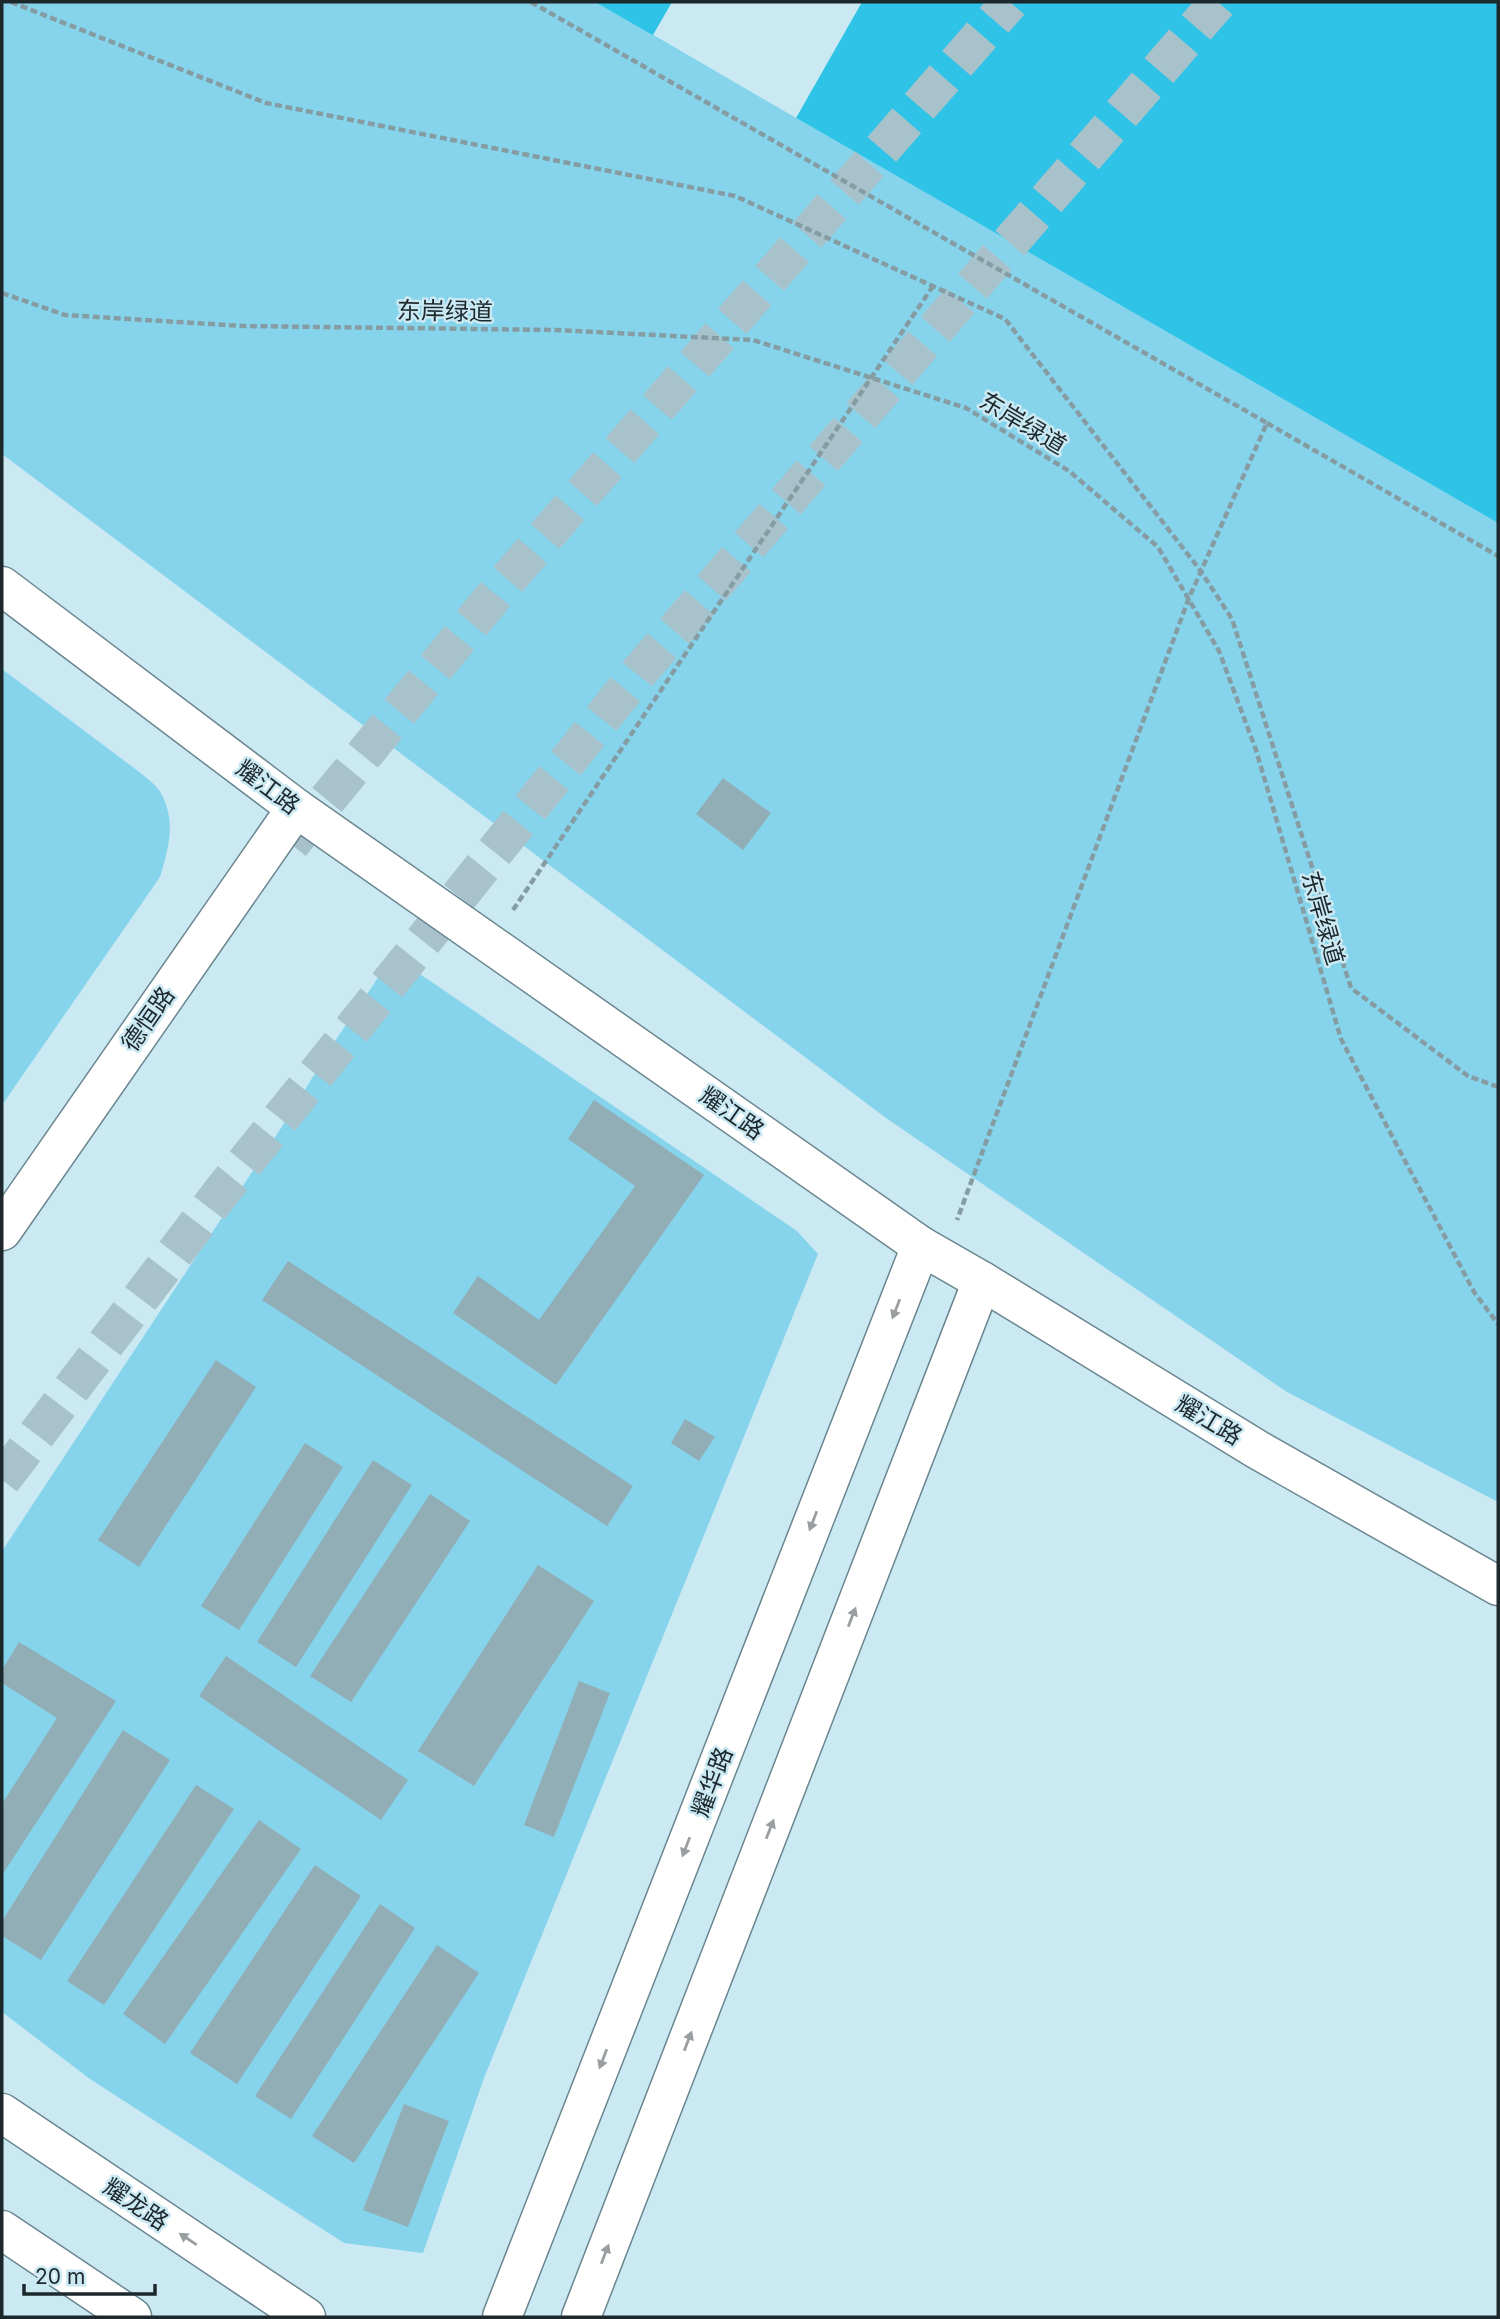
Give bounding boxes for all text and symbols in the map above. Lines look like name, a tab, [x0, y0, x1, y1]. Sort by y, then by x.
street label: 东岸绿道	[397, 296, 493, 326]
street label: 东岸绿道	[974, 386, 1072, 460]
street label: 耀江路	[231, 754, 305, 820]
street label: 东岸绿道	[1296, 868, 1350, 968]
street label: 德恒路	[115, 981, 181, 1057]
street label: 耀江路	[694, 1080, 770, 1146]
one-way arrow	[891, 1299, 902, 1320]
street label: 耀江路	[1171, 1389, 1247, 1451]
one-way arrow	[808, 1511, 819, 1532]
one-way arrow	[846, 1607, 857, 1628]
street label: 耀华路	[686, 1743, 738, 1821]
one-way arrow	[764, 1819, 775, 1840]
one-way arrow	[680, 1837, 691, 1858]
one-way arrow	[682, 2031, 693, 2052]
one-way arrow	[598, 2049, 609, 2070]
street label: 耀龙路	[98, 2172, 174, 2236]
one-way arrow	[178, 2232, 198, 2245]
one-way arrow	[600, 2243, 611, 2264]
scale bar	[24, 2252, 156, 2296]
text: 20 m	[35, 2264, 85, 2289]

